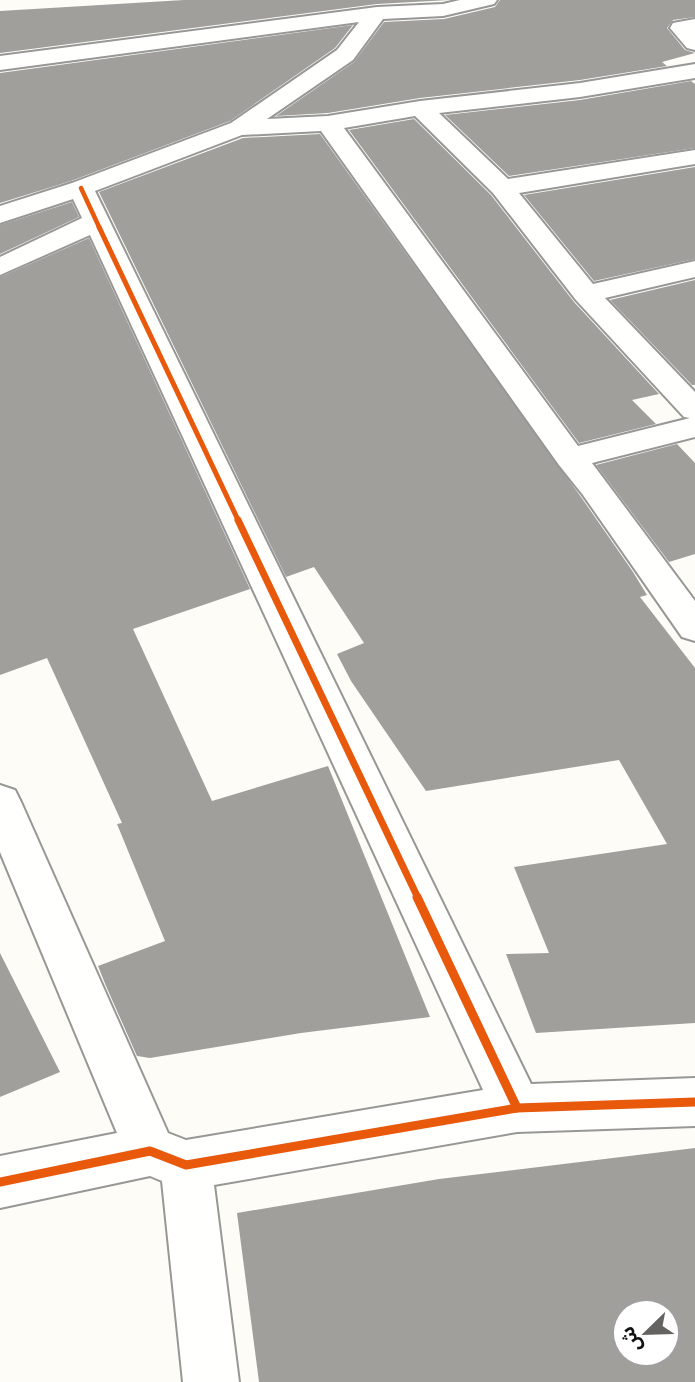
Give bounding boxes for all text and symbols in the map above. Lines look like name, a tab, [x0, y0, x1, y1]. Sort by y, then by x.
north arrow	[611, 1298, 681, 1368]
text: ش	[613, 1323, 647, 1357]

